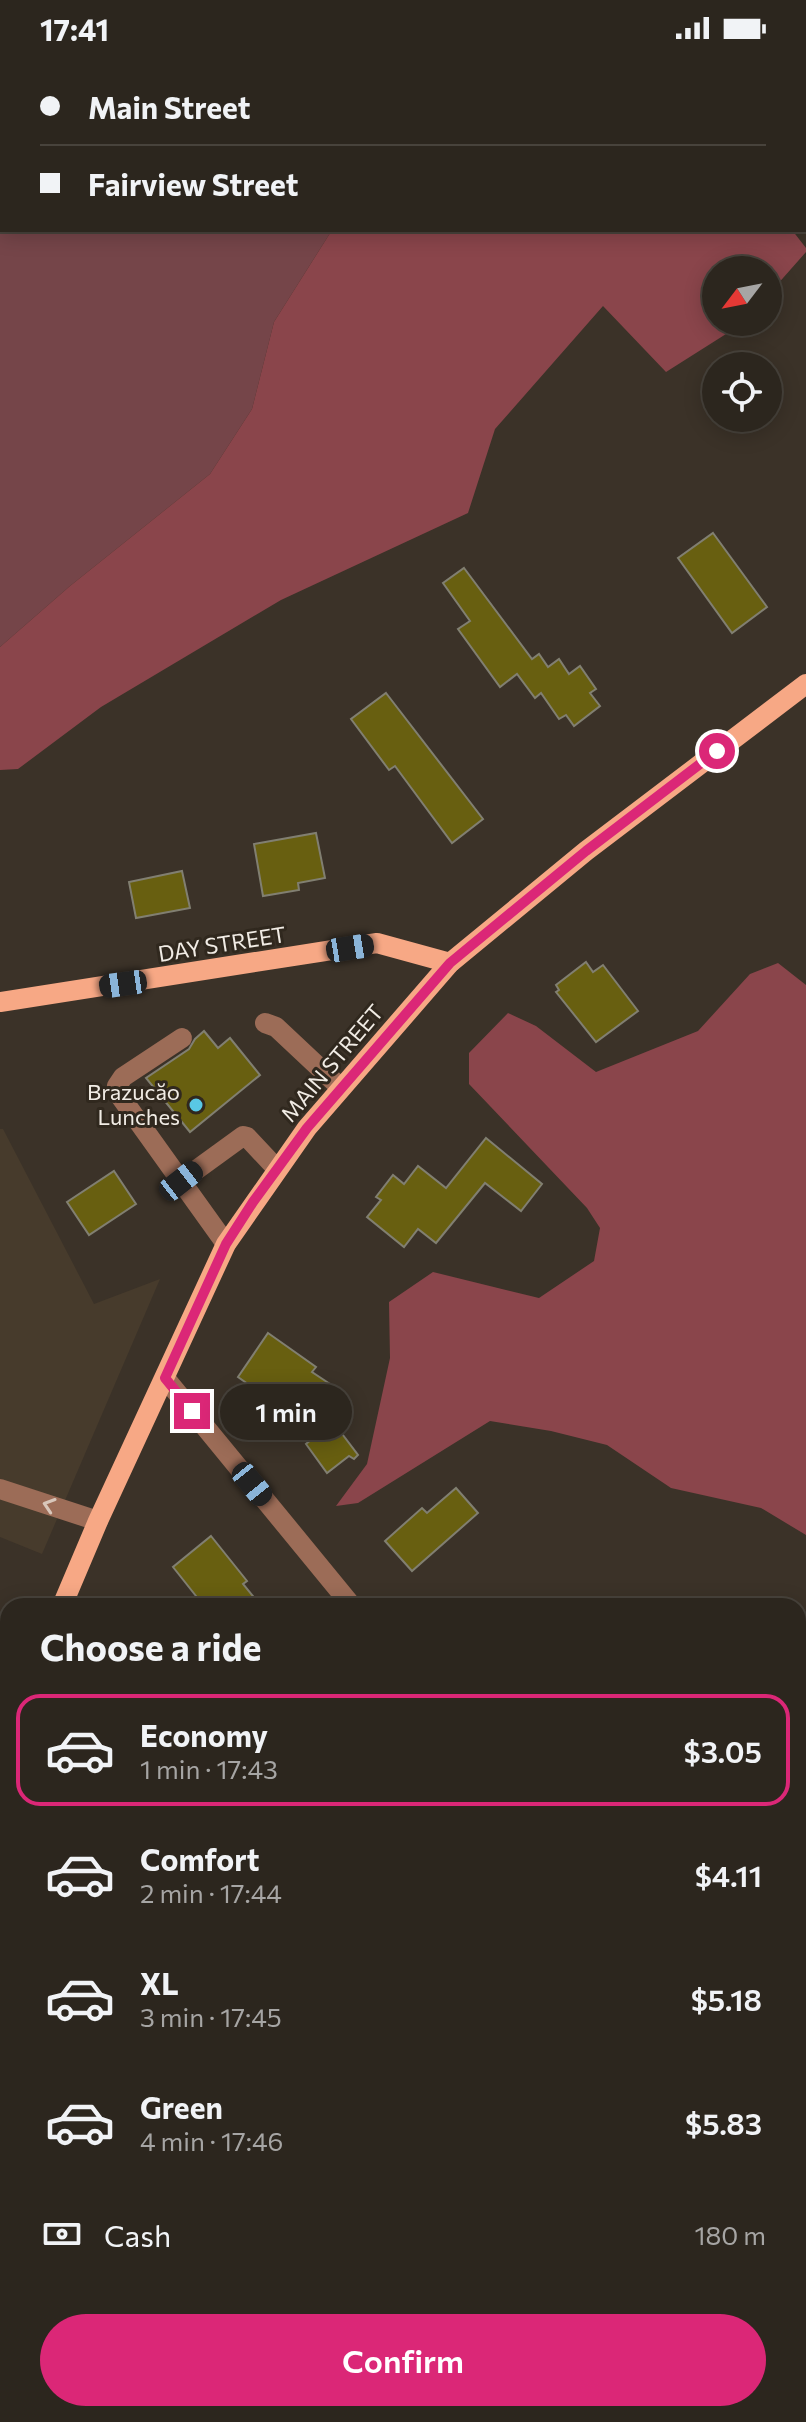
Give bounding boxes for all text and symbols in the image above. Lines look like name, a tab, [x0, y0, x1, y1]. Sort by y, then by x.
text: 17:41	[40, 10, 109, 47]
text: Main Street	[88, 88, 250, 125]
text: Fairview Street	[88, 165, 298, 202]
north arrow	[702, 256, 782, 336]
map controls	[702, 256, 782, 432]
button: locate	[702, 352, 782, 432]
route start	[699, 733, 735, 769]
street label: DAY STREET	[156, 920, 288, 967]
car	[324, 932, 376, 964]
car	[98, 969, 148, 999]
street label: MAIN STREET	[275, 999, 389, 1127]
place label: Brazucăo Lunches	[87, 1078, 180, 1130]
marker: Brazucăo Lunches	[187, 1096, 205, 1114]
car	[155, 1157, 207, 1205]
callout: 1 min	[220, 1383, 352, 1439]
route end	[174, 1393, 210, 1429]
text: 1 min	[255, 1396, 317, 1427]
car	[228, 1458, 276, 1510]
one-way arrow	[43, 1498, 56, 1514]
text: Choose a ride	[40, 1624, 261, 1668]
icon: car	[44, 1714, 116, 1786]
text: Economy	[140, 1716, 268, 1753]
text: $3.05	[684, 1732, 762, 1769]
text: 1 min · 17:43	[140, 1753, 278, 1784]
icon: car	[44, 1838, 116, 1910]
text: Comfort	[140, 1840, 259, 1877]
text: $4.11	[695, 1856, 762, 1893]
text: 2 min · 17:44	[140, 1877, 282, 1908]
icon: car	[44, 1962, 116, 2034]
text: XL	[140, 1964, 179, 2001]
text: $5.18	[691, 1980, 762, 2017]
text: 3 min · 17:45	[140, 2001, 282, 2032]
icon: car	[44, 2086, 116, 2158]
text: Green	[140, 2088, 223, 2125]
text: $5.83	[685, 2104, 762, 2141]
text: 4 min · 17:46	[140, 2125, 283, 2156]
icon: cash	[40, 2212, 84, 2256]
text: Cash	[104, 2216, 171, 2253]
text: 180 m	[694, 2219, 766, 2250]
button: Confirm	[40, 2314, 766, 2406]

